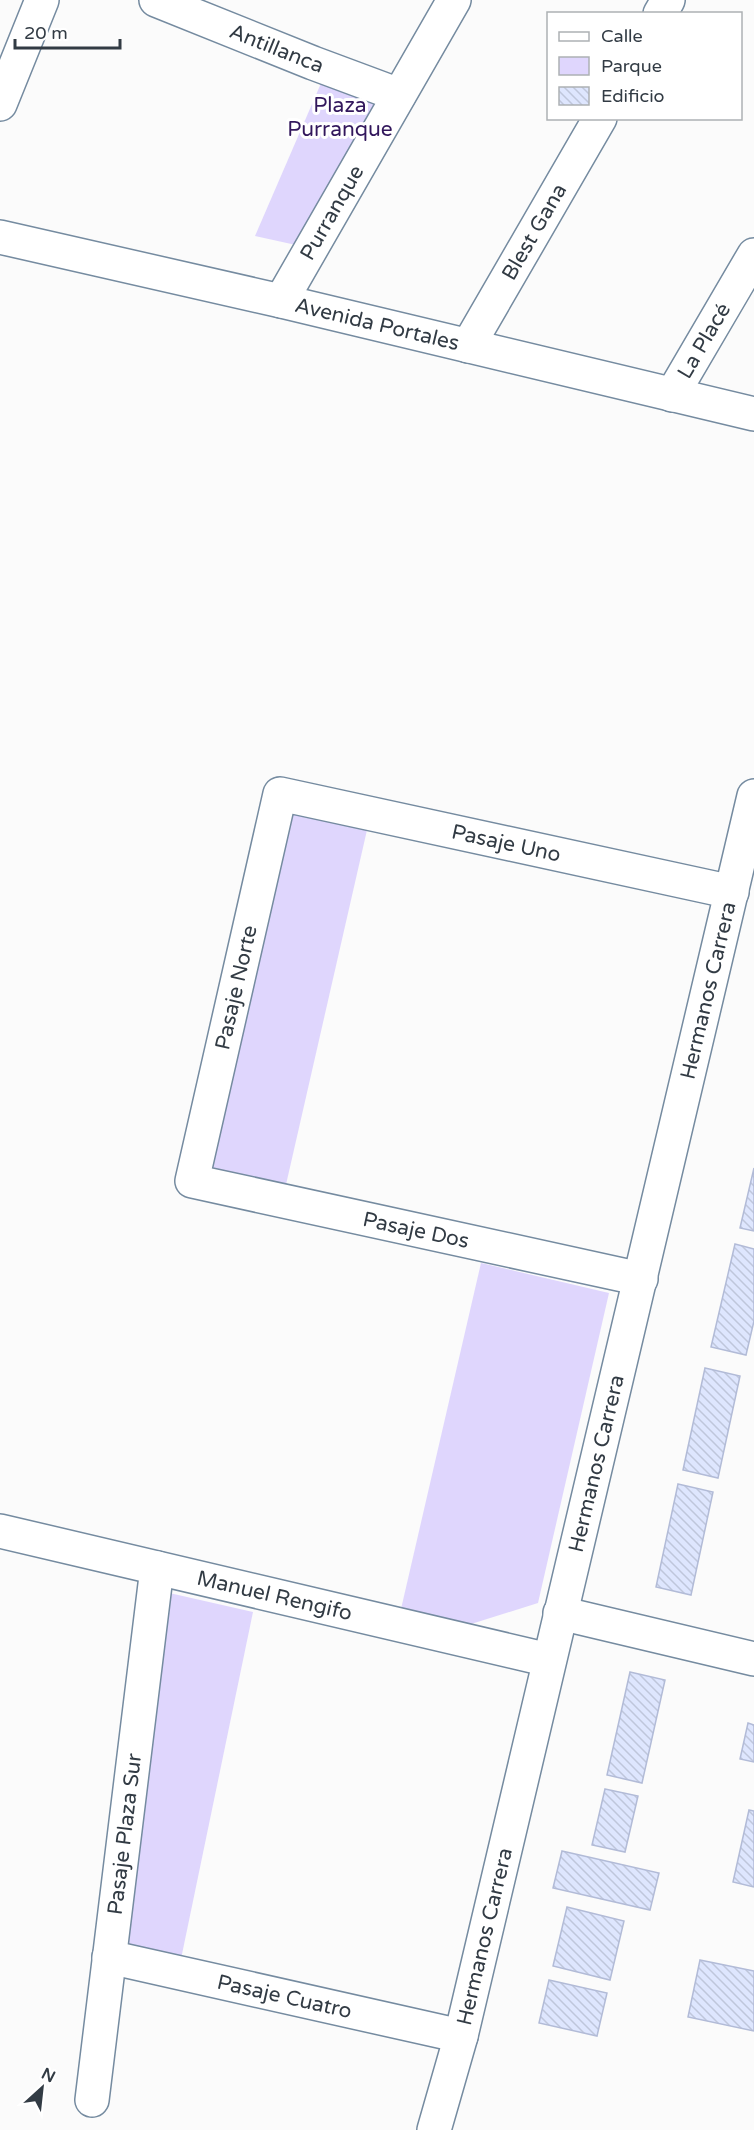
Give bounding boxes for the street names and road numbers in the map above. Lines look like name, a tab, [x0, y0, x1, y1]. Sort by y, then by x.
street label: Antillanca	[226, 19, 327, 79]
street label: Purranque	[295, 161, 369, 265]
street label: Blest Gana	[497, 179, 572, 285]
street label: Avenida Portales	[292, 293, 462, 356]
street label: La Placé	[672, 298, 736, 383]
street label: Pasaje Uno	[449, 820, 563, 868]
street label: Hermanos Carrera	[675, 899, 742, 1082]
street label: Pasaje Norte	[210, 923, 263, 1052]
street label: Pasaje Dos	[360, 1207, 471, 1254]
street label: Hermanos Carrera	[564, 1372, 630, 1555]
street label: Manuel Rengifo	[194, 1566, 354, 1626]
street label: Pasaje Plaza Sur	[103, 1752, 147, 1916]
street label: Hermanos Carrera	[452, 1845, 518, 2028]
street label: Pasaje Cuatro	[215, 1970, 354, 2024]

